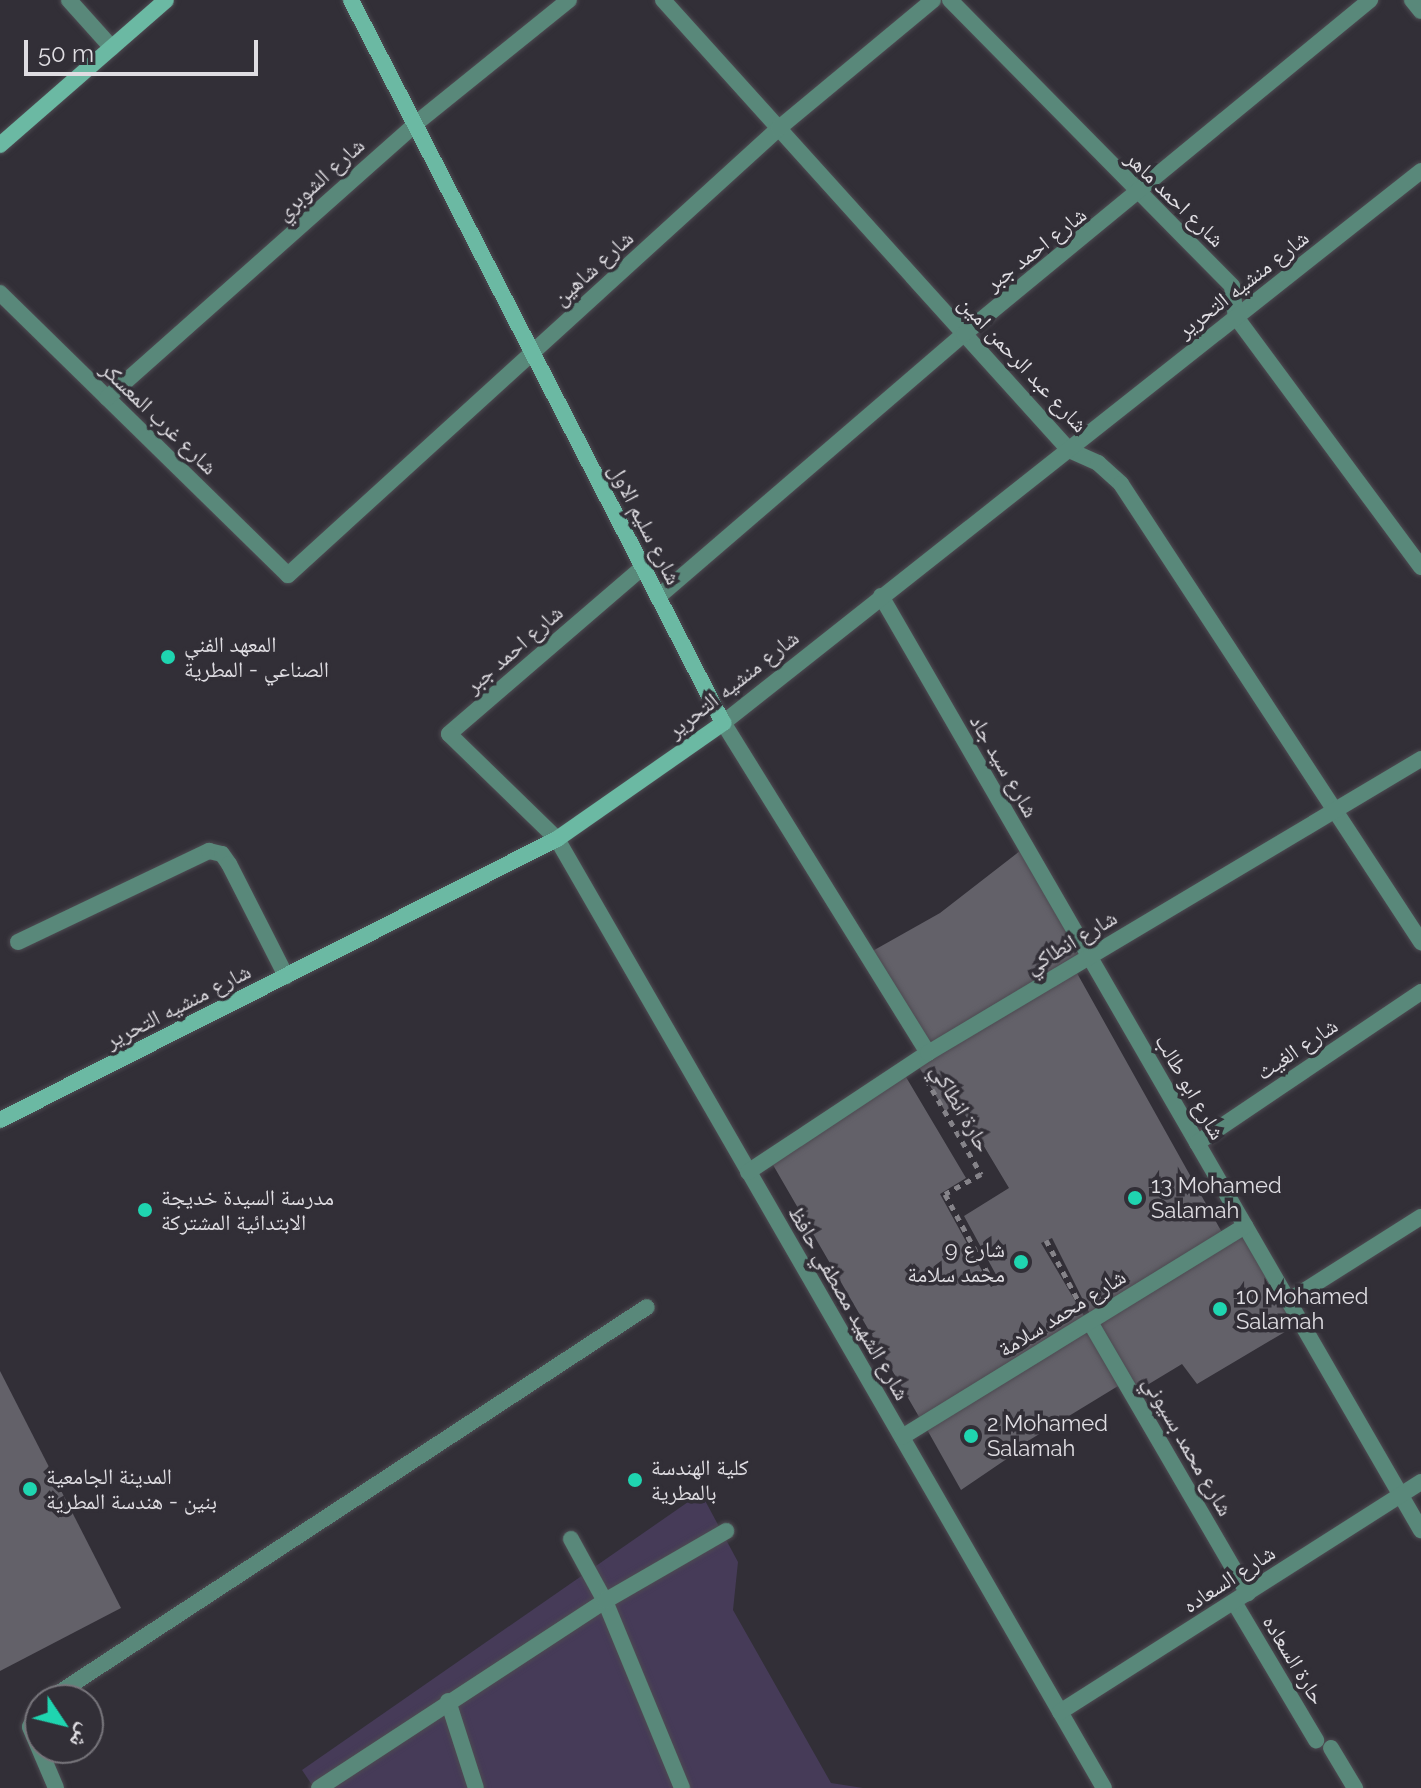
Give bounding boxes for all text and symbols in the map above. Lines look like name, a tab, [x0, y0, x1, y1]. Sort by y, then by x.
scale bar	[28, 24, 262, 74]
text: 50 m	[38, 39, 94, 68]
street label: شارع الشوبري	[270, 132, 370, 226]
street label: شارع احمد ماهر	[1120, 145, 1230, 253]
street label: شارع احمد جبر	[980, 201, 1092, 297]
street label: شارع منشيه التحرير	[1172, 224, 1314, 344]
street label: شارع شاهين	[547, 225, 639, 311]
street label: شارع عبد الرحمن امين	[953, 290, 1093, 438]
street label: شارع غرب المعسكر	[95, 356, 223, 480]
street label: شارع سليم الاول	[603, 459, 687, 589]
street label: شارع احمد جبر	[460, 599, 568, 699]
street label: شارع منشيه التحرير	[662, 624, 804, 744]
place label: المعهد الفني الصناعي - المطرية	[184, 631, 329, 682]
marker: المعهد الفني الصناعي - المطرية	[159, 648, 177, 666]
street label: شارع سيد جاد	[964, 710, 1044, 822]
street label: شارع انطاكي	[1020, 904, 1122, 980]
street label: شارع منشيه التحرير	[101, 958, 255, 1054]
street label: شارع الغيث	[1251, 1012, 1343, 1086]
street label: شارع ابو طالب	[1149, 1030, 1231, 1144]
street label: حارة انطاكي	[925, 1059, 997, 1157]
place label: 13 Mohamed Salamah	[1151, 1172, 1282, 1224]
place label: مدرسة السيدة خديجة الابتدائية المشتركة	[161, 1184, 334, 1236]
marker: 13 Mohamed Salamah	[1126, 1189, 1144, 1207]
marker: مدرسة السيدة خديجة الابتدائية المشتركة	[136, 1201, 154, 1219]
street label: شارع الشهيد مصطفي حافظ	[782, 1201, 916, 1405]
place label: 9 شارع محمد سلامة	[907, 1236, 1005, 1288]
marker: 9 شارع محمد سلامة	[1012, 1253, 1030, 1271]
street label: شارع محمد سلامة	[993, 1263, 1131, 1363]
place label: 10 Mohamed Salamah	[1236, 1283, 1368, 1334]
marker: 10 Mohamed Salamah	[1211, 1300, 1229, 1318]
street label: شارع محمد بسيوني	[1137, 1371, 1239, 1521]
place label: 2 Mohamed Salamah	[987, 1410, 1108, 1462]
marker: 2 Mohamed Salamah	[962, 1427, 980, 1445]
place label: كلية الهندسة بالمطرية	[651, 1454, 749, 1506]
place label: المدينة الجامعية بنين - هندسة المطرية	[46, 1463, 217, 1514]
marker: كلية الهندسة بالمطرية	[626, 1471, 644, 1489]
marker: المدينة الجامعية بنين - هندسة المطرية	[21, 1480, 39, 1498]
street label: شارع السعاده	[1178, 1539, 1280, 1619]
street label: حارة السعاده	[1257, 1610, 1331, 1710]
north arrow	[24, 1684, 104, 1764]
text: ش	[65, 1720, 99, 1754]

